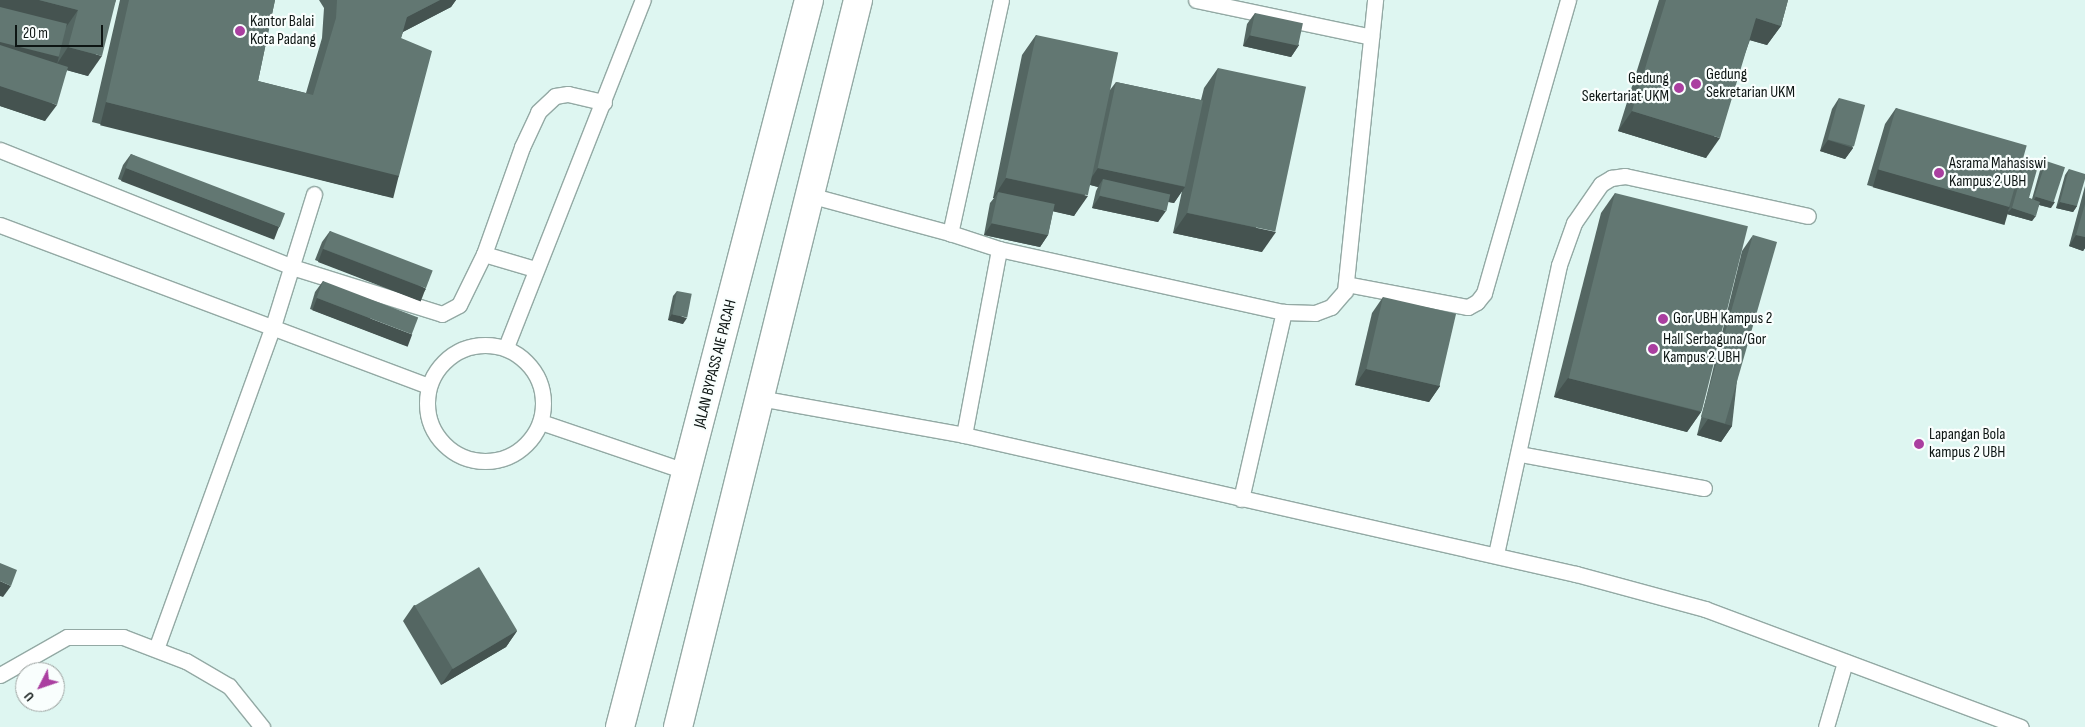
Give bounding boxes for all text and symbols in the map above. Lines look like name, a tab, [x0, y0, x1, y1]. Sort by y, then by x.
place label: Kantor Balai Kota Padang	[250, 12, 316, 50]
scale bar	[18, 15, 105, 47]
text: 20 m	[23, 24, 48, 43]
marker: Kantor Balai Kota Padang	[234, 25, 246, 37]
place label: Gedung Sekretarian UKM	[1706, 65, 1795, 103]
place label: Gedung Sekertariat UKM	[1582, 69, 1669, 107]
marker: Gedung Sekretarian UKM	[1690, 78, 1702, 90]
marker: Gedung Sekertariat UKM	[1673, 82, 1685, 94]
place label: Asrama Mahasiswi Kampus 2 UBH	[1949, 154, 2046, 192]
marker: Asrama Mahasiswi Kampus 2 UBH	[1933, 167, 1945, 179]
street label: JALAN BYPASS AIE PACAH	[691, 298, 741, 430]
place label: Gor UBH Kampus 2	[1673, 309, 1772, 329]
marker: Gor UBH Kampus 2	[1657, 313, 1669, 325]
place label: Hall Serbaguna/Gor Kampus 2 UBH	[1663, 330, 1766, 368]
marker: Hall Serbaguna/Gor Kampus 2 UBH	[1647, 343, 1659, 355]
place label: Lapangan Bola kampus 2 UBH	[1929, 425, 2005, 463]
marker: Lapangan Bola kampus 2 UBH	[1913, 438, 1925, 450]
north arrow	[15, 662, 65, 712]
text: U	[20, 688, 38, 705]

